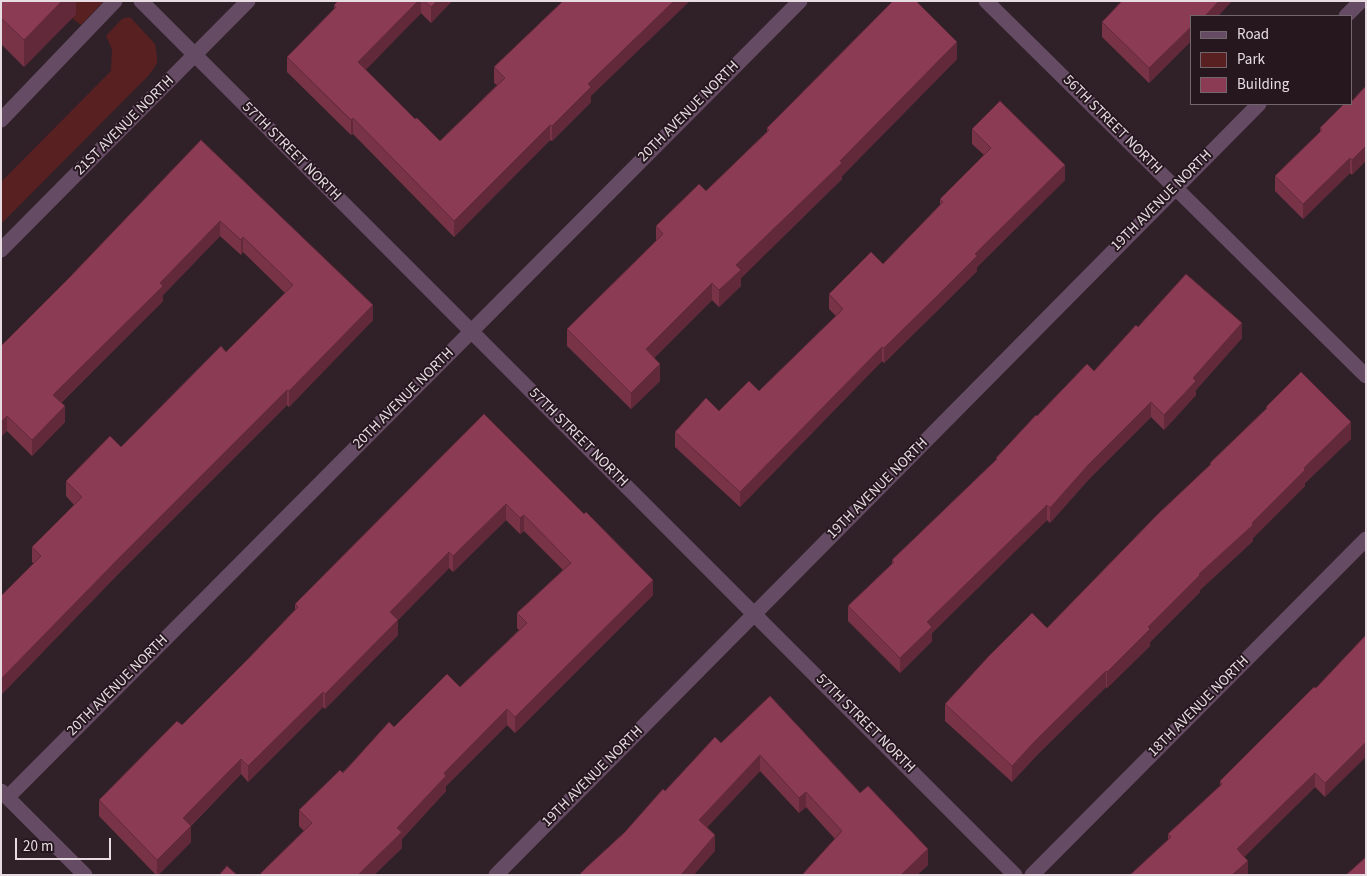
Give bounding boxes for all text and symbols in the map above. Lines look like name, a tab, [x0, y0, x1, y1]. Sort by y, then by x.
legend	[1190, 15, 1352, 105]
text: Road	[1237, 24, 1269, 45]
text: Park	[1237, 49, 1265, 70]
street label: 20TH AVENUE NORTH	[635, 58, 743, 166]
street label: 21ST AVENUE NORTH	[71, 72, 179, 180]
street label: 56TH STREET NORTH	[1059, 72, 1165, 178]
text: Building	[1237, 74, 1289, 95]
street label: 57TH STREET NORTH	[238, 99, 344, 205]
street label: 19TH AVENUE NORTH	[1108, 147, 1216, 255]
street label: 20TH AVENUE NORTH	[350, 345, 458, 453]
street label: 57TH STREET NORTH	[525, 385, 631, 491]
street label: 19TH AVENUE NORTH	[824, 435, 932, 543]
street label: 20TH AVENUE NORTH	[64, 632, 172, 740]
street label: 18TH AVENUE NORTH	[1145, 653, 1253, 761]
street label: 57TH STREET NORTH	[812, 671, 918, 777]
street label: 19TH AVENUE NORTH	[539, 723, 647, 831]
scale bar	[18, 828, 114, 860]
text: 20 m	[23, 836, 53, 857]

